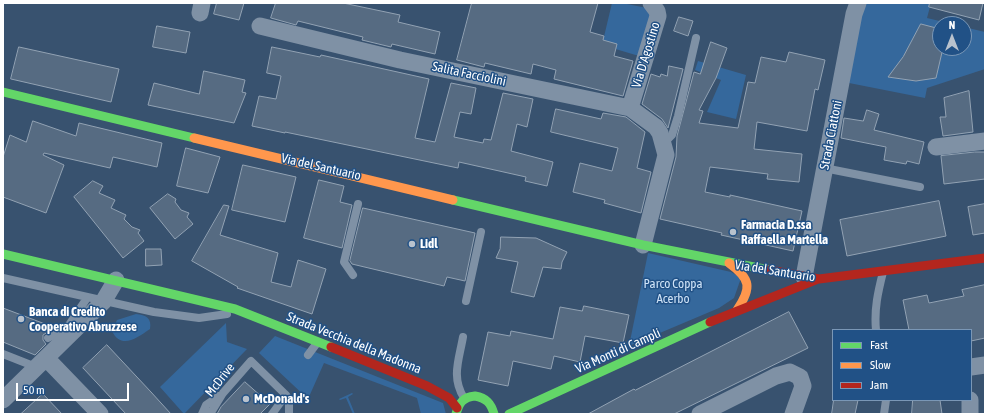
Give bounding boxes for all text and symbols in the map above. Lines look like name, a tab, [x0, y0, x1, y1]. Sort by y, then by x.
north arrow	[932, 16, 972, 56]
text: N	[949, 19, 955, 31]
street label: Via D'Agostino	[629, 20, 663, 90]
street label: Salita Facciolini	[431, 59, 507, 89]
street label: Strada Ciattoni	[817, 99, 845, 171]
street label: Via del Santuario	[280, 150, 362, 184]
place label: Farmacia D.ssa Raffaella Martella	[741, 217, 828, 248]
marker: Farmacia D.ssa Raffaella Martella	[728, 227, 738, 237]
place label: Lidl	[420, 236, 438, 252]
marker: Lidl	[407, 239, 417, 249]
street label: Via del Santuario	[734, 257, 816, 285]
park label: Parco Coppa Acerbo	[643, 276, 703, 307]
place label: Banca di Credito Cooperativo Abruzzese	[29, 304, 137, 335]
street label: Strada Vecchia della Madonna	[284, 309, 424, 377]
marker: Banca di Credito Cooperativo Abruzzese	[16, 314, 26, 324]
street label: Via Monti di Campli	[573, 325, 663, 377]
legend	[832, 329, 972, 401]
text: Fast	[870, 338, 888, 352]
text: Slow	[870, 358, 891, 372]
street label: McDrive	[202, 360, 238, 400]
scale bar	[18, 375, 131, 401]
text: Jam	[870, 378, 888, 392]
text: 50 m	[23, 383, 45, 397]
place label: McDonald's	[254, 391, 309, 407]
marker: McDonald's	[241, 394, 251, 404]

